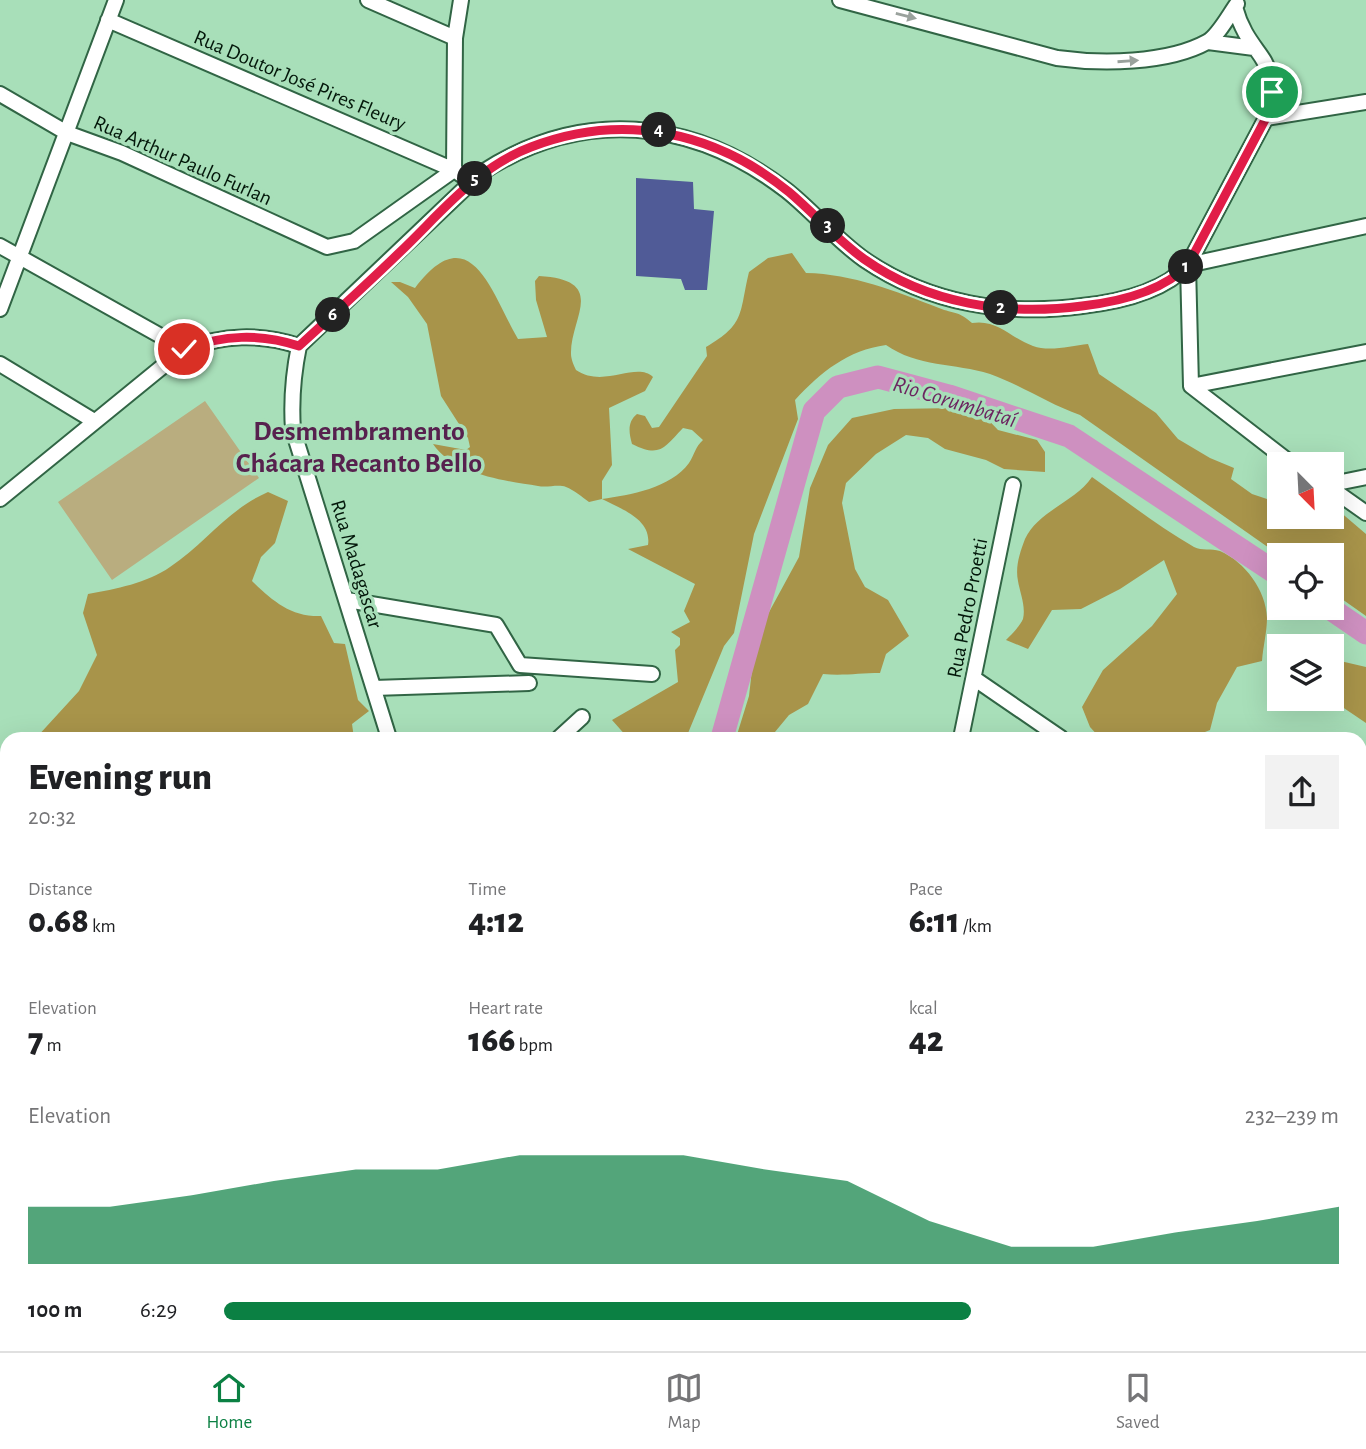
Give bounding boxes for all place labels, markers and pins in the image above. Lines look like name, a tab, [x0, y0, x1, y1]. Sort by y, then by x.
pin	[1242, 62, 1302, 122]
pin: 4	[642, 113, 676, 148]
pin: 5	[458, 162, 492, 196]
pin: 3	[810, 208, 846, 244]
pin: 1	[1168, 250, 1204, 284]
pin: 2	[984, 290, 1018, 326]
pin: 6	[316, 298, 350, 332]
pin	[154, 319, 214, 379]

